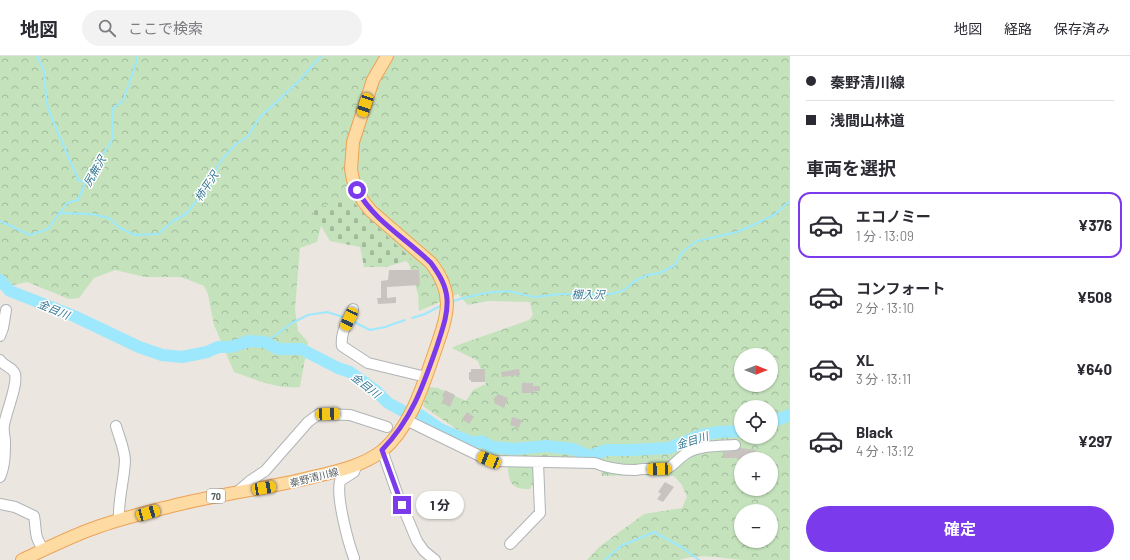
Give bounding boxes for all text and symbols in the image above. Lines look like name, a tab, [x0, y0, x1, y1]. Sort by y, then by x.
search box	[82, 10, 362, 46]
text: 地図	[20, 17, 58, 40]
icon: search	[96, 17, 118, 39]
text: ここで検索	[128, 19, 203, 37]
text: 地図	[954, 20, 982, 37]
text: 経路	[1004, 20, 1032, 37]
text: 保存済み	[1054, 20, 1110, 37]
text: 秦野清川線	[830, 73, 905, 91]
car	[356, 92, 374, 118]
text: 浅間山林道	[830, 111, 905, 129]
water label: 尻無沢	[80, 152, 109, 189]
text: 車両を選択	[806, 157, 896, 179]
water label: 柿平沢	[191, 167, 222, 203]
route start	[348, 181, 366, 199]
icon: car	[808, 207, 844, 243]
text: エコノミー	[856, 207, 931, 225]
text: ¥376	[1078, 216, 1112, 234]
text: 1 分 · 13:09	[856, 228, 914, 244]
icon: car	[808, 279, 844, 315]
text: コンフォート	[856, 279, 946, 297]
water label: 棚入沢	[571, 287, 607, 301]
text: ¥508	[1077, 288, 1112, 306]
water label: 金目川	[36, 297, 73, 322]
text: 2 分 · 13:10	[856, 300, 914, 316]
car	[338, 306, 360, 332]
north arrow	[734, 348, 778, 392]
map controls	[734, 348, 778, 548]
icon: car	[808, 351, 844, 387]
text: XL	[856, 351, 874, 369]
text: ¥640	[1076, 360, 1112, 378]
water label: 金目川	[349, 370, 384, 401]
text: 3 分 · 13:11	[856, 371, 911, 387]
button: locate	[734, 400, 778, 444]
car	[316, 408, 340, 420]
icon: car	[808, 423, 844, 459]
text: Black	[856, 423, 893, 441]
water label: 金目川	[674, 429, 711, 451]
text: ¥297	[1078, 432, 1112, 450]
text: 4 分 · 13:12	[856, 443, 914, 459]
car	[476, 450, 502, 470]
button: +	[734, 452, 778, 496]
car	[647, 463, 671, 475]
street label: 秦野清川線	[288, 465, 340, 489]
car	[251, 480, 277, 496]
road number: 70	[207, 489, 225, 503]
callout: 1 分	[416, 491, 464, 519]
route end	[393, 496, 411, 514]
text: 1 分	[430, 497, 450, 513]
car	[135, 504, 161, 522]
button: −	[734, 504, 778, 548]
button: 確定	[806, 506, 1114, 552]

